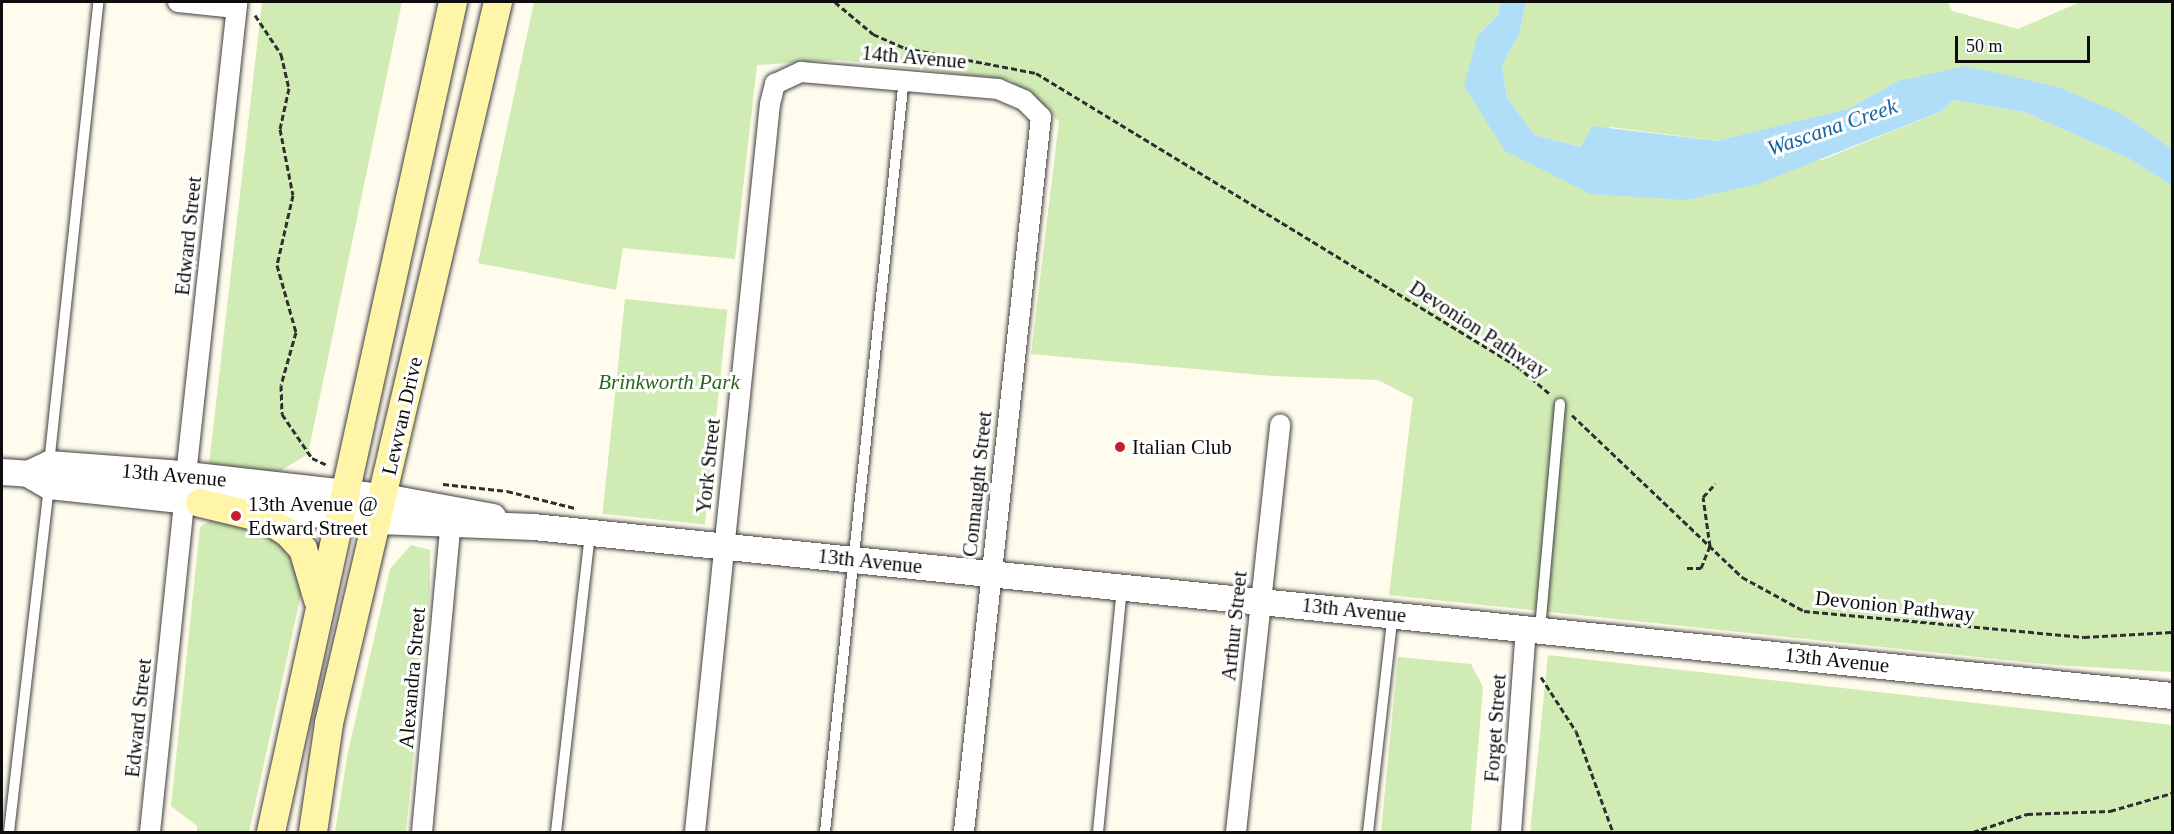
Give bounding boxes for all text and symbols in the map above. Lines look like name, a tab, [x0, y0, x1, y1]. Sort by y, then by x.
scale bar	[1958, 24, 2093, 62]
text: 50 m	[1966, 36, 2003, 56]
street label: 14th Avenue	[860, 40, 968, 74]
water label: Wascana Creek	[1763, 92, 1901, 162]
street label: Edward Street	[169, 175, 207, 297]
street label: Devonion Pathway	[1405, 275, 1553, 383]
street label: Lewvan Drive	[376, 354, 428, 478]
park label: Brinkworth Park	[598, 369, 740, 395]
street label: Connaught Street	[957, 410, 997, 558]
street label: York Street	[690, 417, 726, 515]
place label: Italian Club	[1132, 434, 1232, 460]
marker: Italian Club	[1113, 440, 1127, 454]
street label: 13th Avenue	[120, 458, 228, 492]
place label: 13th Avenue @ Edward Street	[248, 491, 379, 541]
marker: 13th Avenue @ Edward Street	[229, 509, 243, 523]
street label: 13th Avenue	[816, 543, 924, 579]
street label: Arthur Street	[1216, 570, 1252, 682]
street label: Devonion Pathway	[1814, 585, 1976, 627]
street label: 13th Avenue	[1300, 592, 1408, 628]
street label: Alexandra Street	[393, 606, 431, 750]
street label: 13th Avenue	[1783, 642, 1891, 678]
street label: Edward Street	[119, 657, 157, 779]
street label: Forget Street	[1479, 673, 1511, 783]

